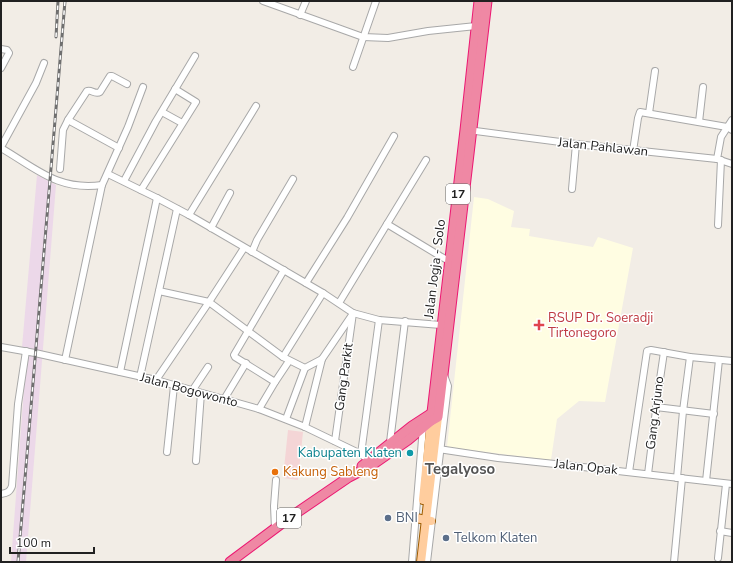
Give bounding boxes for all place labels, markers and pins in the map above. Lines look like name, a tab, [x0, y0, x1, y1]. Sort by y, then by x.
place label: RSUP Dr. Soeradji Tirtonegoro	[548, 309, 653, 342]
marker: RSUP Dr. Soeradji Tirtonegoro	[533, 319, 545, 331]
place label: Kabupaten Klaten	[298, 444, 402, 462]
marker: Kabupaten Klaten	[405, 448, 415, 458]
place label: Kakung Sableng	[283, 463, 378, 481]
marker: Kakung Sableng	[270, 467, 280, 477]
place label: BNI	[396, 509, 418, 527]
marker: BNI	[383, 513, 393, 523]
place label: Telkom Klaten	[454, 529, 537, 547]
marker: Telkom Klaten	[441, 533, 451, 543]

